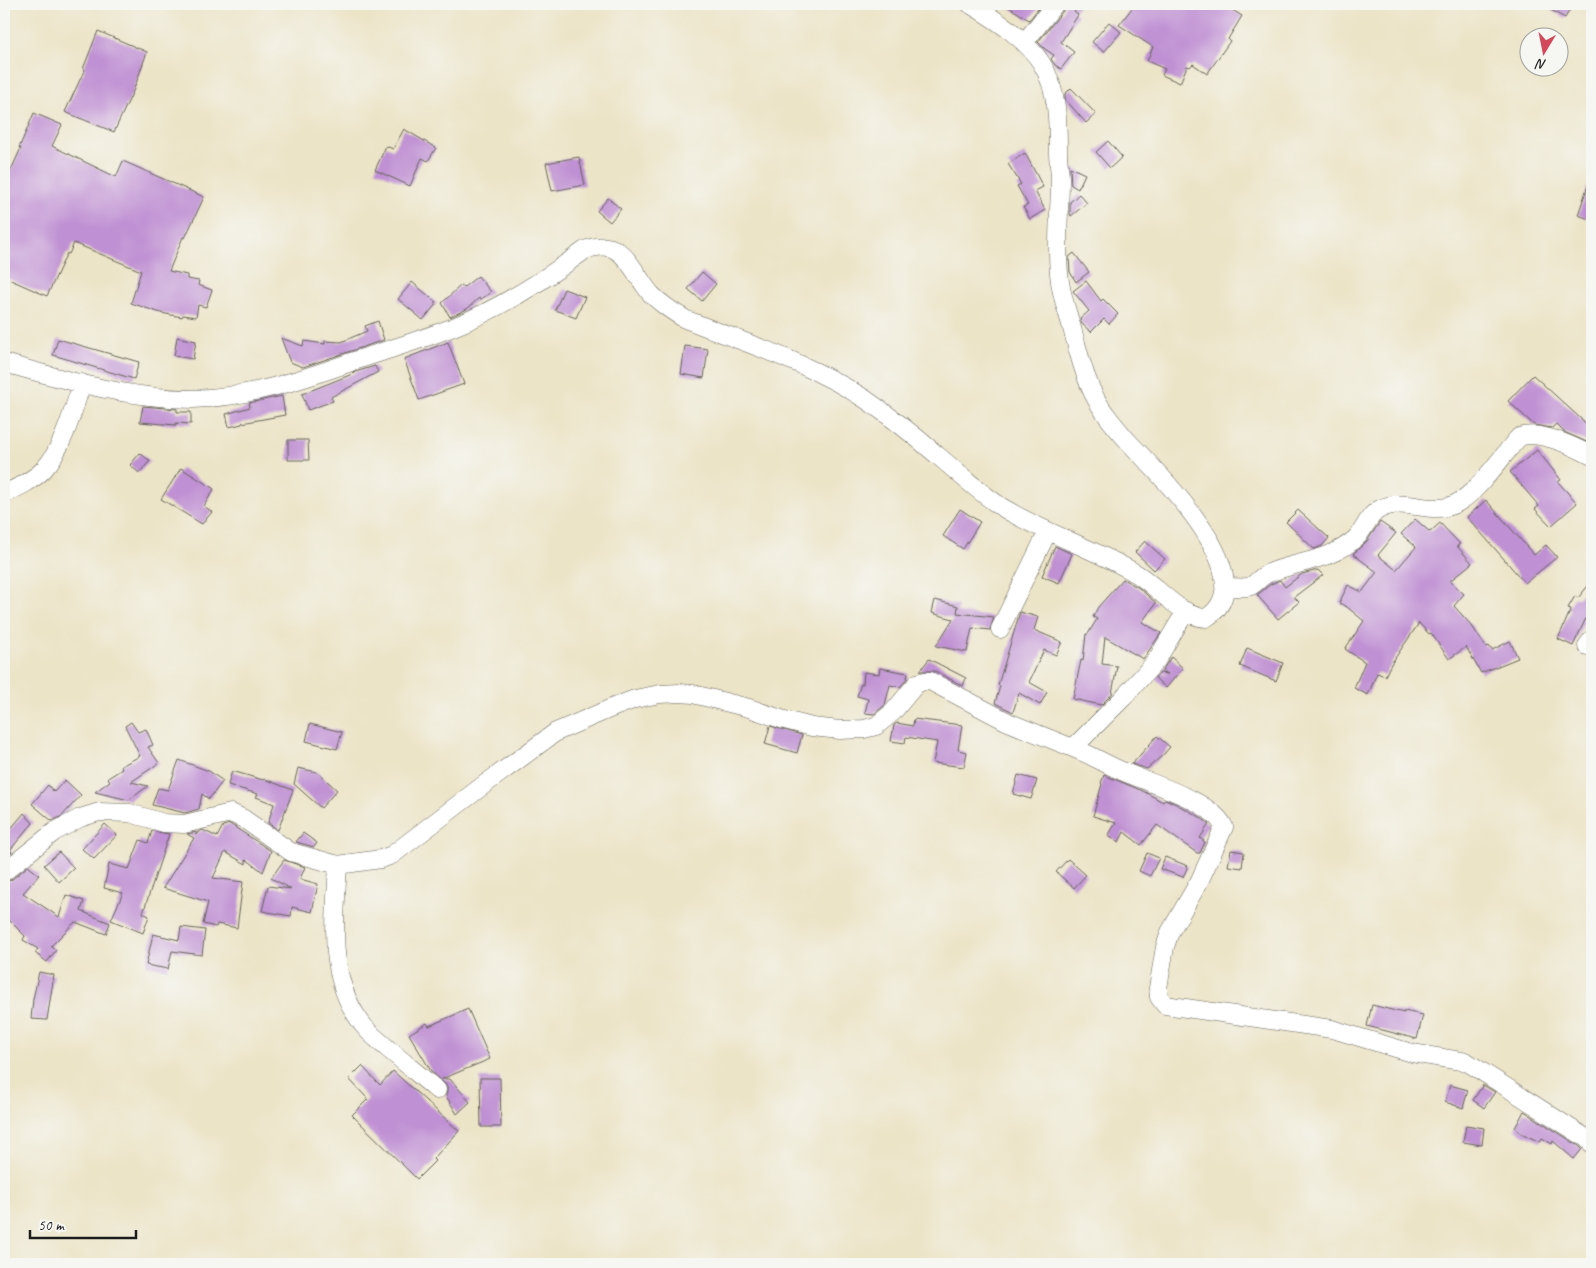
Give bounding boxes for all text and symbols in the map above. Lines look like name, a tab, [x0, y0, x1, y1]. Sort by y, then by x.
north arrow	[1518, 28, 1568, 78]
text: N	[1534, 55, 1548, 73]
scale bar	[30, 1208, 136, 1240]
text: 50 m	[38, 1216, 65, 1235]

